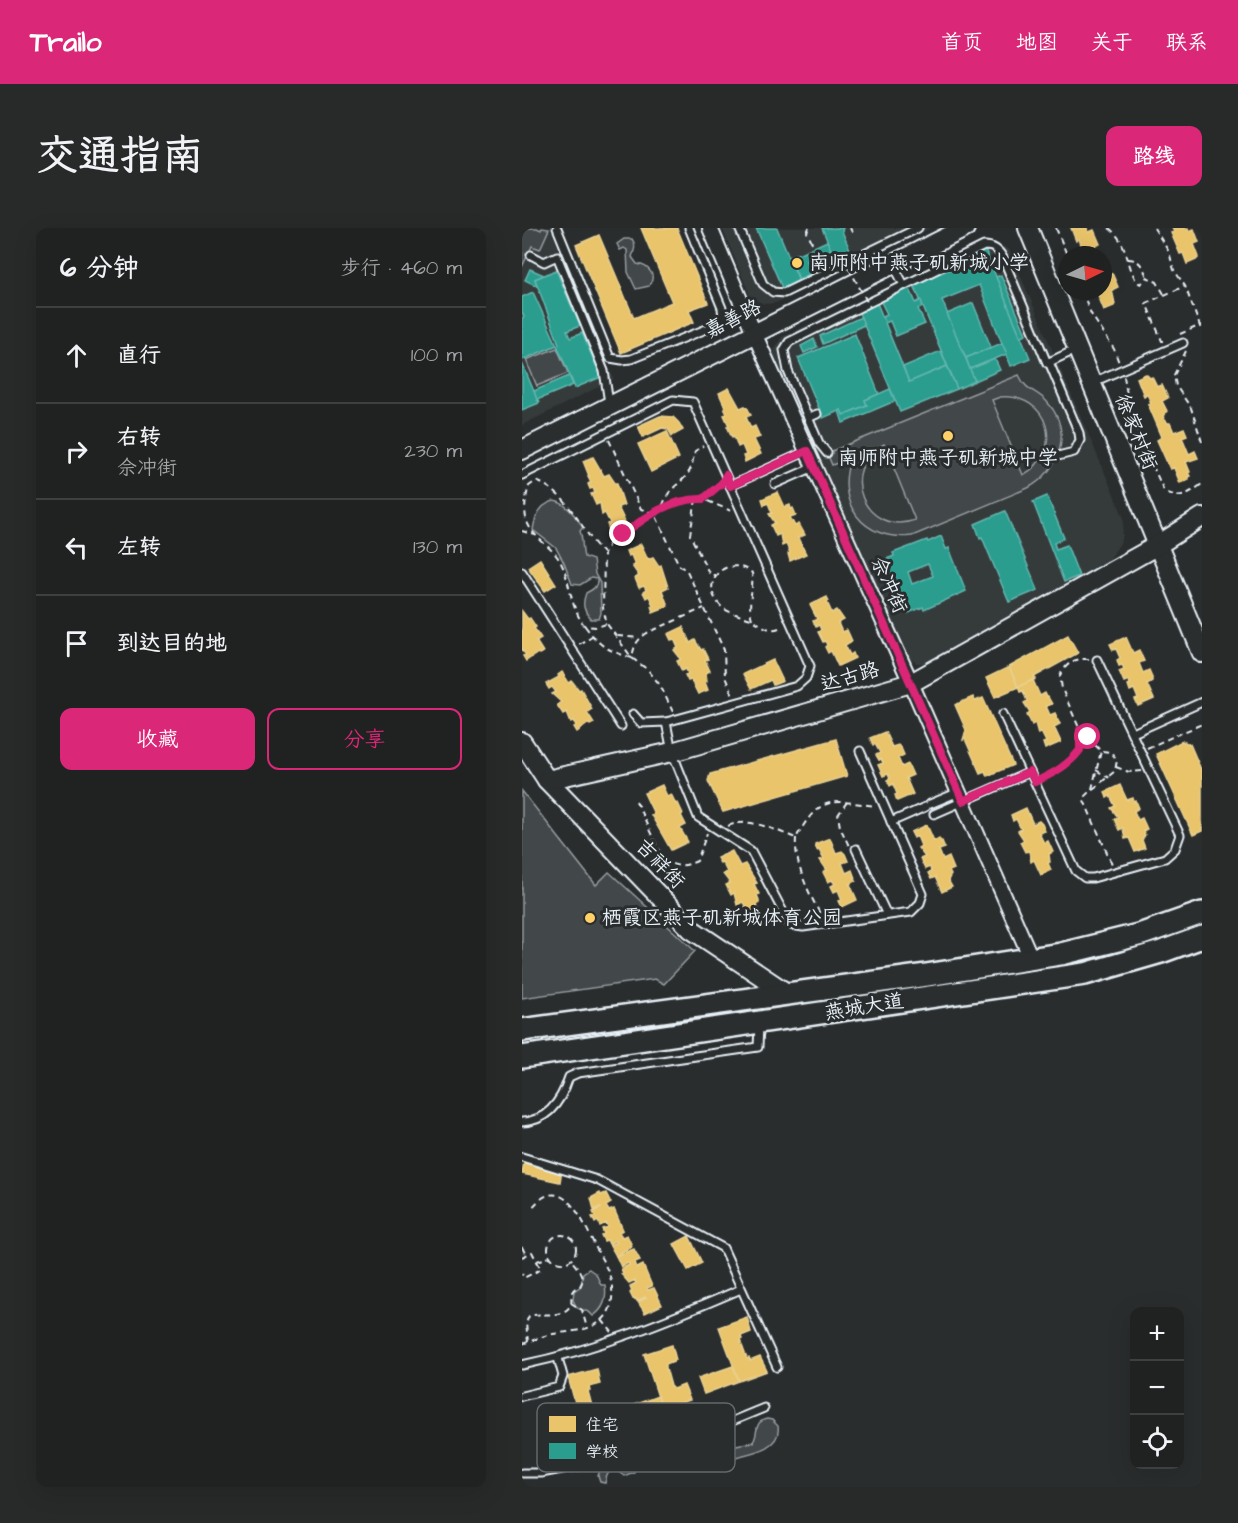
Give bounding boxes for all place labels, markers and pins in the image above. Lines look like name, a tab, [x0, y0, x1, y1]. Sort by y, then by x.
place label: 南师附中燕子矶新城小学	[809, 249, 1029, 277]
marker: 南师附中燕子矶新城小学	[790, 256, 804, 270]
marker: 南师附中燕子矶新城中学	[941, 429, 955, 443]
place label: 南师附中燕子矶新城中学	[838, 444, 1058, 472]
place label: 栖霞区燕子矶新城体育公园	[602, 904, 842, 932]
marker: 栖霞区燕子矶新城体育公园	[583, 911, 597, 925]

